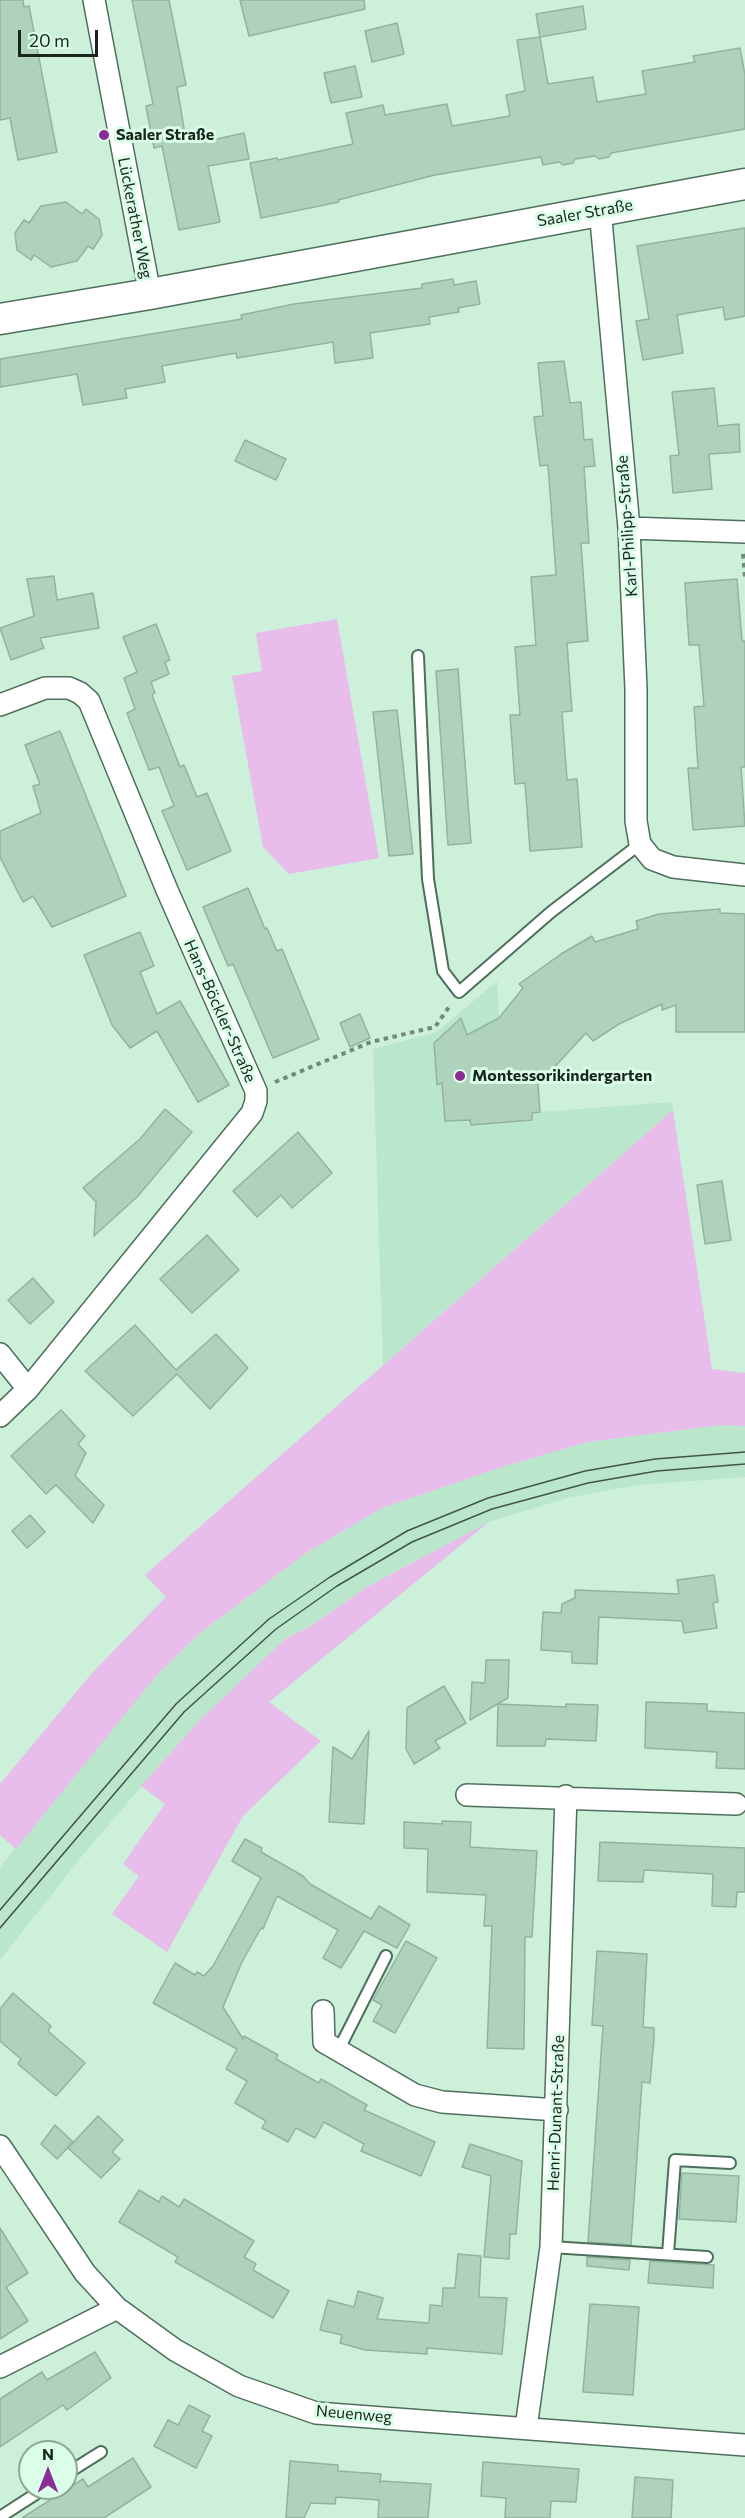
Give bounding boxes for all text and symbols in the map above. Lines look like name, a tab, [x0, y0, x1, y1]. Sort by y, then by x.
scale bar	[21, 18, 100, 56]
text: 20 m	[29, 29, 70, 51]
place label: Saaler Straße	[116, 125, 214, 145]
marker: Saaler Straße	[97, 128, 111, 142]
street label: Lückerather Weg	[114, 156, 156, 280]
street label: Saaler Straße	[536, 195, 634, 231]
street label: Karl-Philipp-Straße	[612, 454, 642, 598]
street label: Hans-Böckler-Straße	[180, 937, 260, 1085]
place label: Montessorikindergarten	[472, 1066, 652, 1086]
marker: Montessorikindergarten	[453, 1069, 467, 1083]
street label: Henri-Dunant-Straße	[544, 2035, 568, 2191]
street label: Neuenweg	[315, 2401, 393, 2427]
north arrow	[18, 2440, 78, 2500]
text: N	[42, 2444, 54, 2463]

